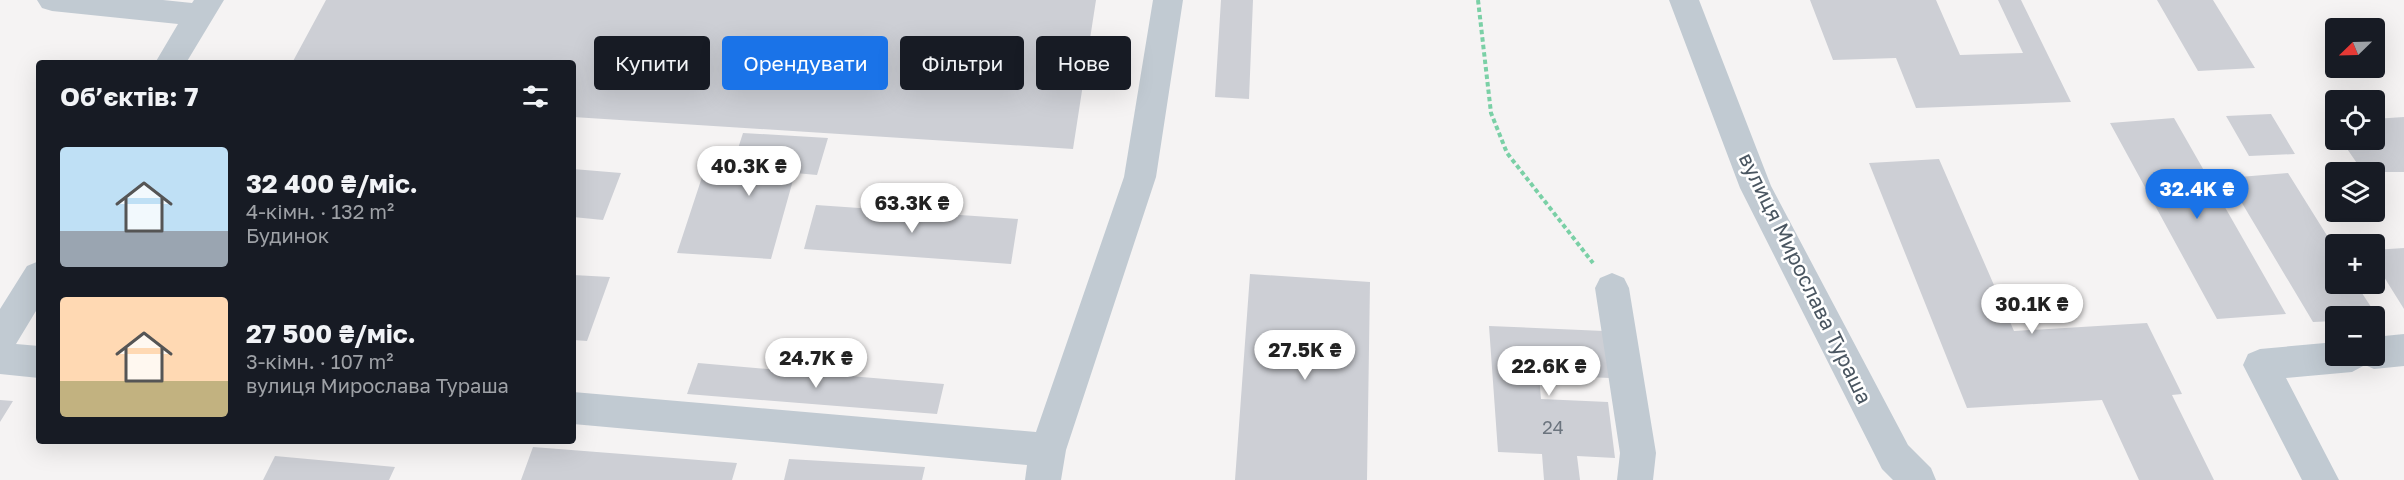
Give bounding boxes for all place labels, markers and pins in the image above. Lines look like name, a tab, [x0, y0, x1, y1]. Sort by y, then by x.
pin: 40.3K ₴	[694, 146, 804, 197]
pin: 32.4K ₴	[2142, 169, 2252, 220]
pin: 63.3K ₴	[857, 183, 967, 234]
pin: 30.1K ₴	[1977, 284, 2087, 335]
pin: 27.5K ₴	[1250, 330, 1360, 381]
pin: 24.7K ₴	[761, 338, 871, 389]
pin: 22.6K ₴	[1494, 346, 1604, 397]

